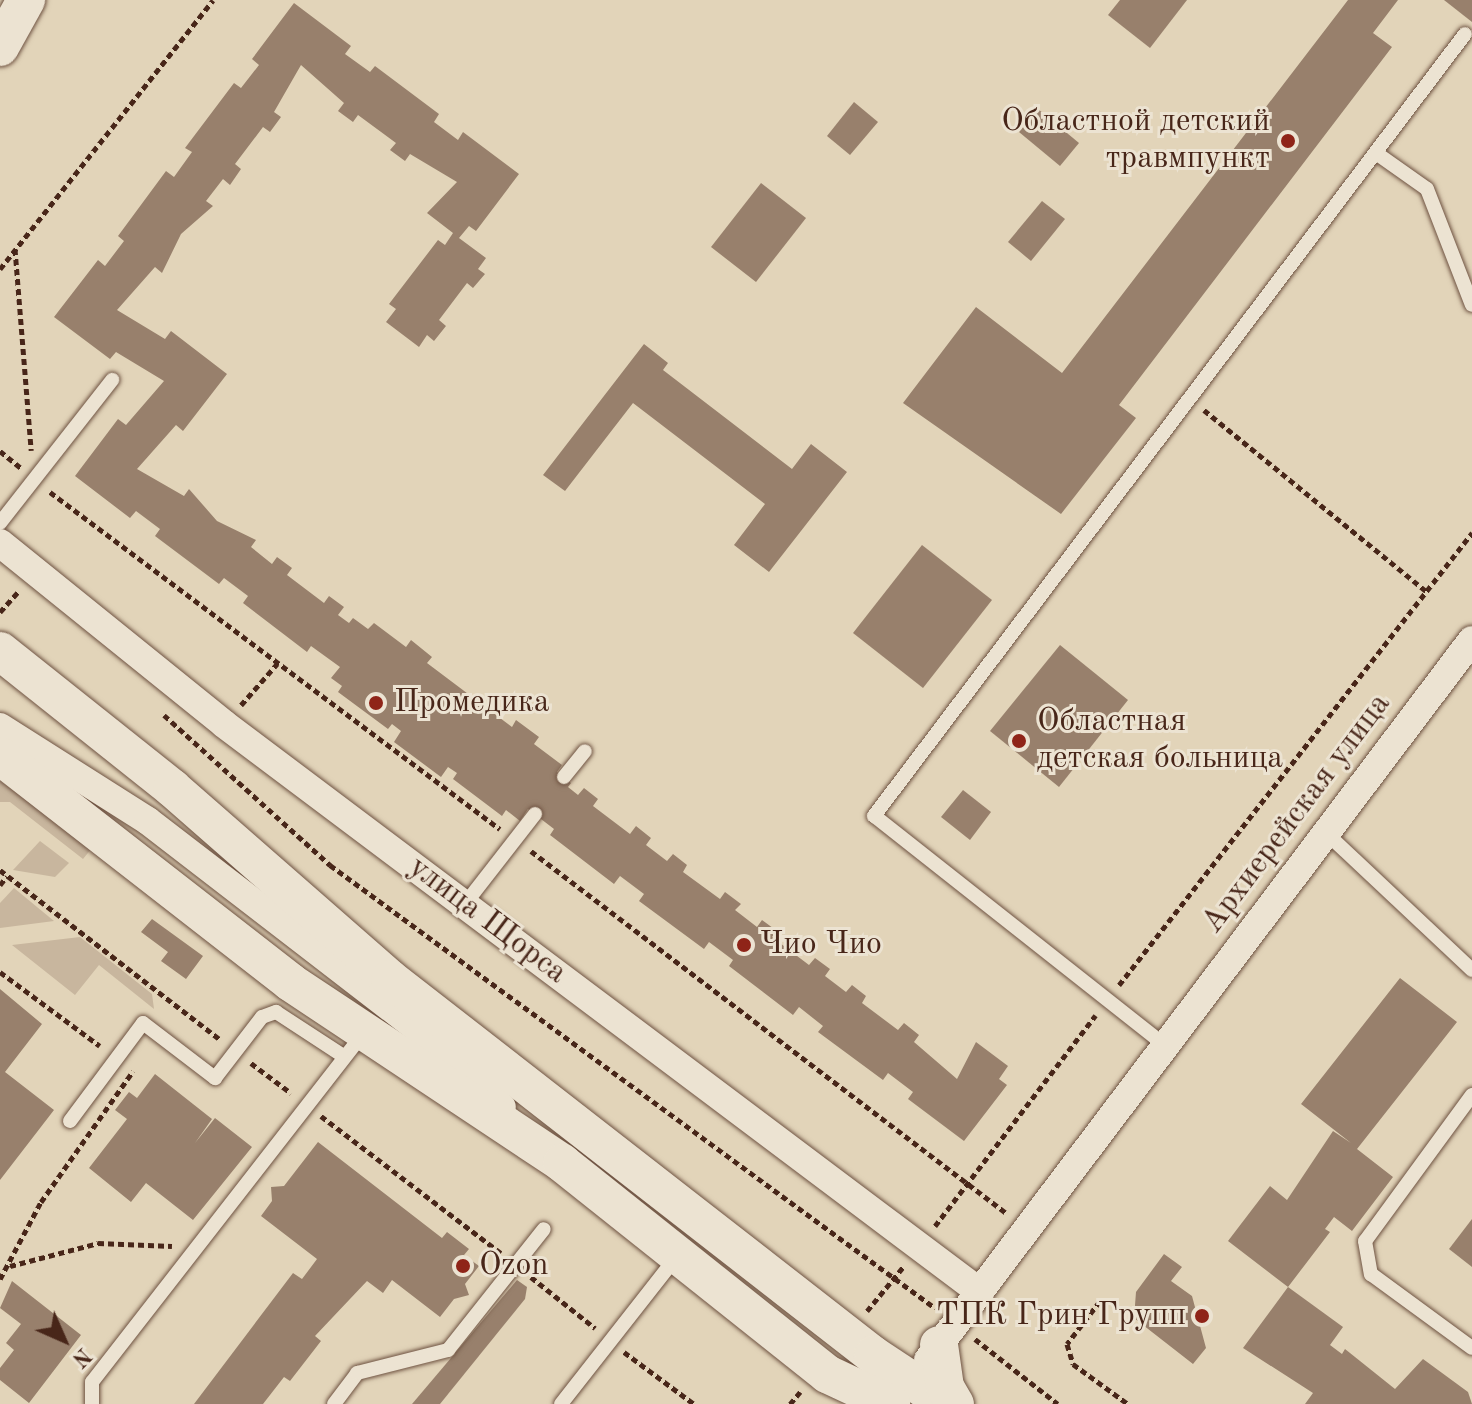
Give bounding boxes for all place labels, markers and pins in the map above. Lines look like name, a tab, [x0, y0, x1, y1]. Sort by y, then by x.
place label: Областной детский травмпункт	[1001, 104, 1270, 179]
marker: Областной детский травмпункт	[1277, 130, 1299, 152]
place label: Промедика	[394, 684, 550, 722]
marker: Промедика	[365, 692, 387, 714]
place label: Областная детская больница	[1037, 704, 1283, 779]
marker: Областная детская больница	[1008, 730, 1030, 752]
place label: Чио Чио	[760, 926, 882, 964]
marker: Чио Чио	[735, 936, 753, 954]
place label: Ozon	[479, 1247, 549, 1285]
marker: Ozon	[454, 1257, 472, 1275]
place label: ТПК Грин Групп	[936, 1297, 1186, 1335]
marker: ТПК Грин Групп	[1193, 1307, 1211, 1325]

